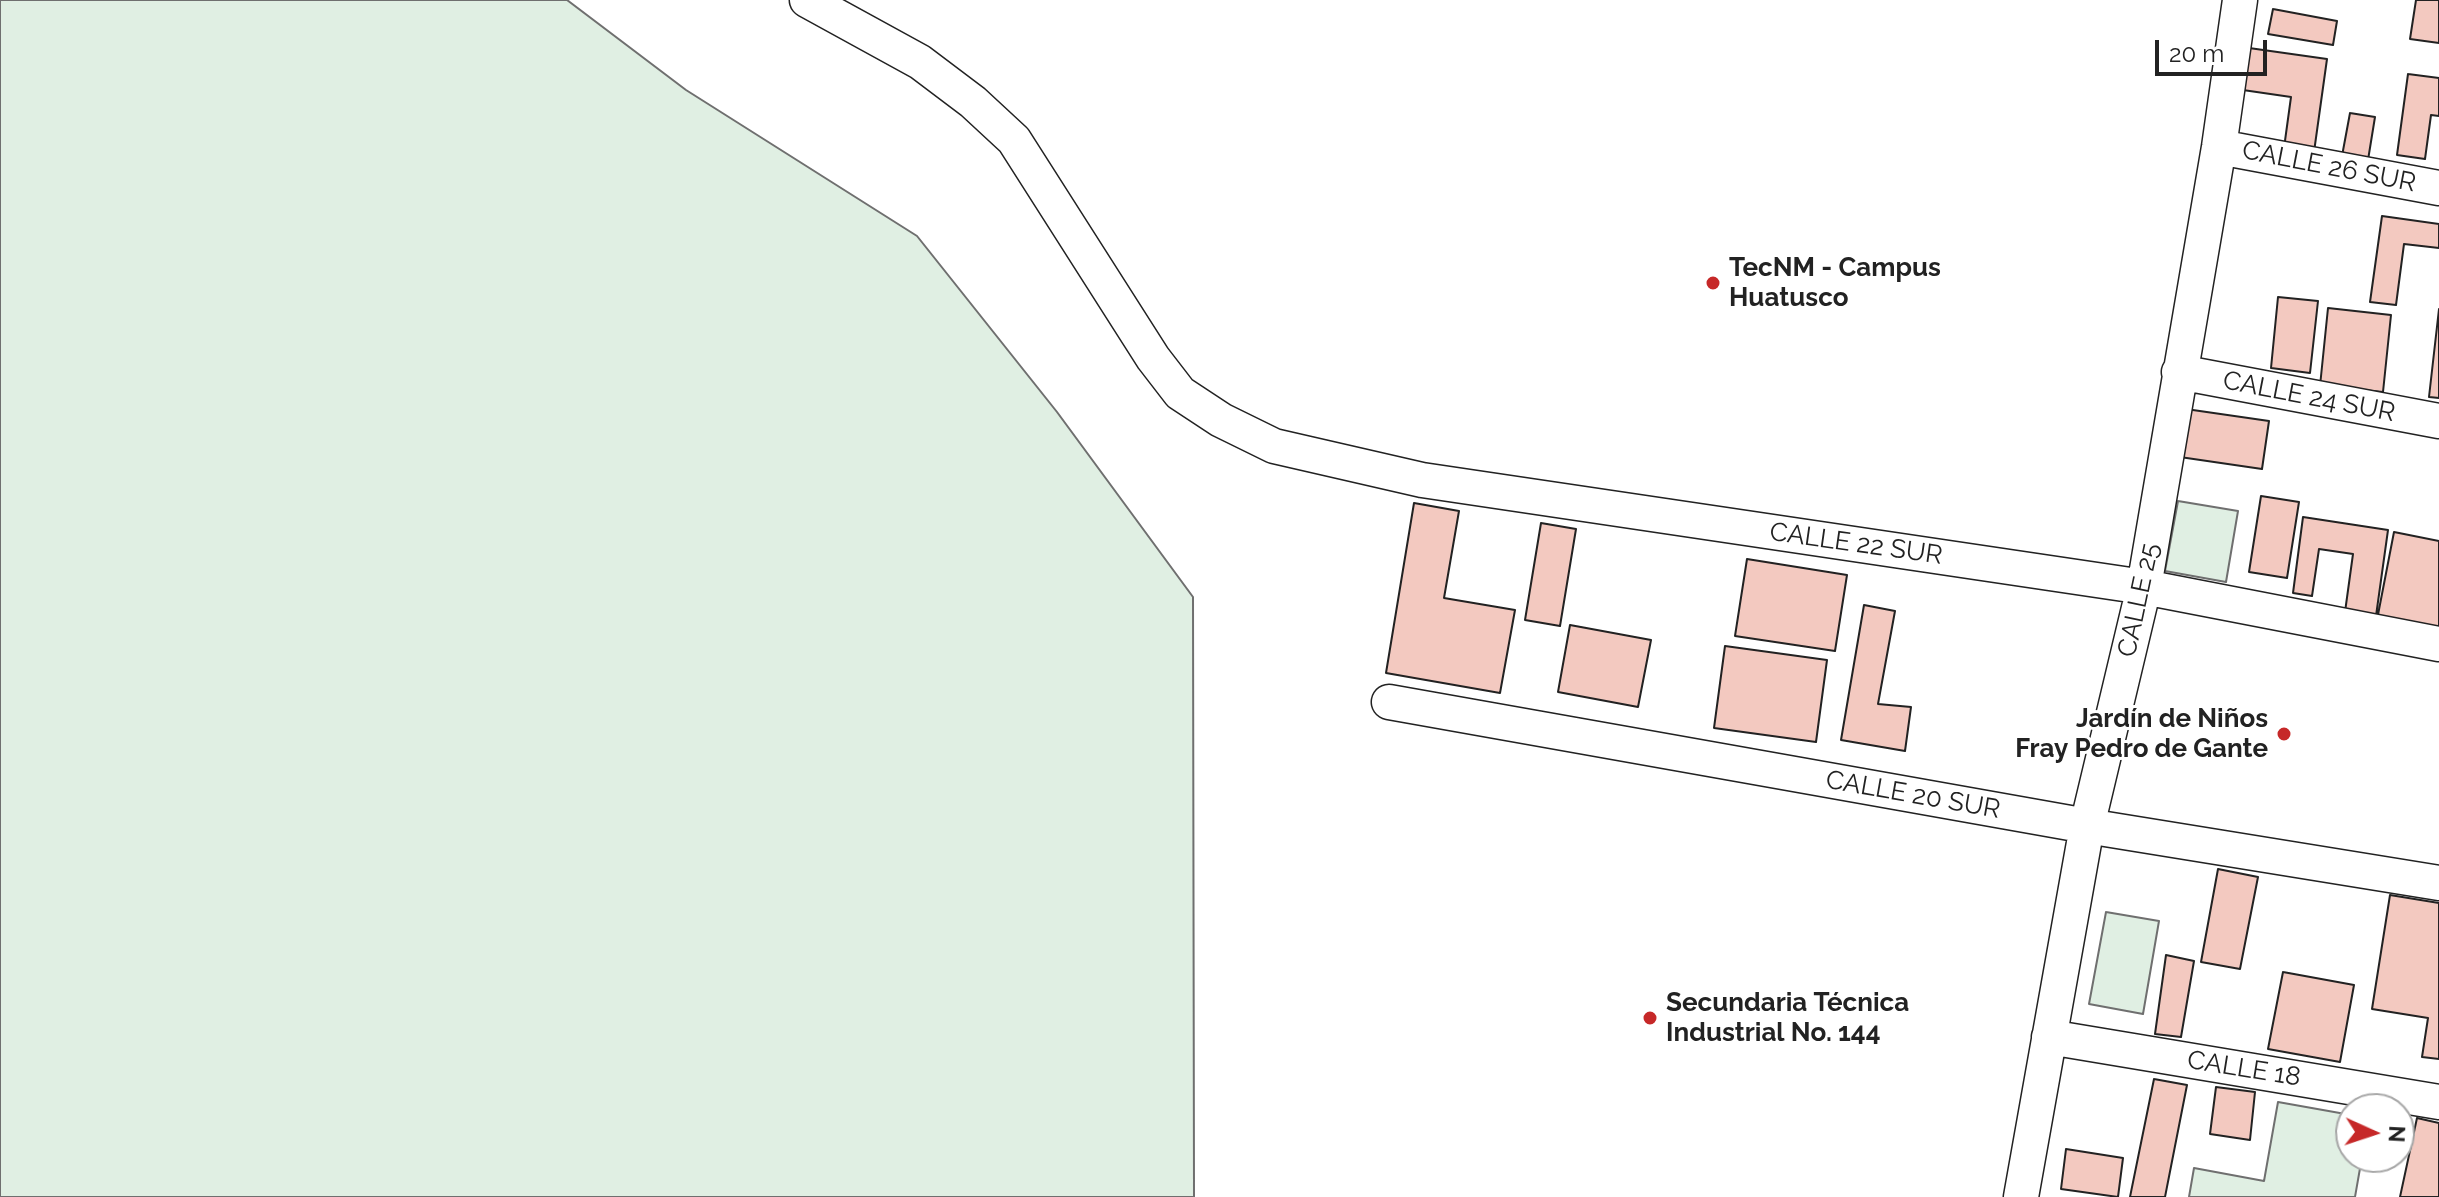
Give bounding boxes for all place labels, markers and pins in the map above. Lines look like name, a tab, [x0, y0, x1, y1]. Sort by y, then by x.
place label: TecNM - Campus Huatusco	[1729, 252, 1941, 314]
marker: TecNM - Campus Huatusco	[1704, 274, 1722, 292]
place label: Jardín de Niños Fray Pedro de Gante	[2015, 703, 2268, 764]
marker: Jardín de Niños Fray Pedro de Gante	[2275, 725, 2293, 743]
place label: Secundaria Técnica Industrial No. 144	[1666, 987, 1909, 1048]
marker: Secundaria Técnica Industrial No. 144	[1641, 1009, 1659, 1027]

